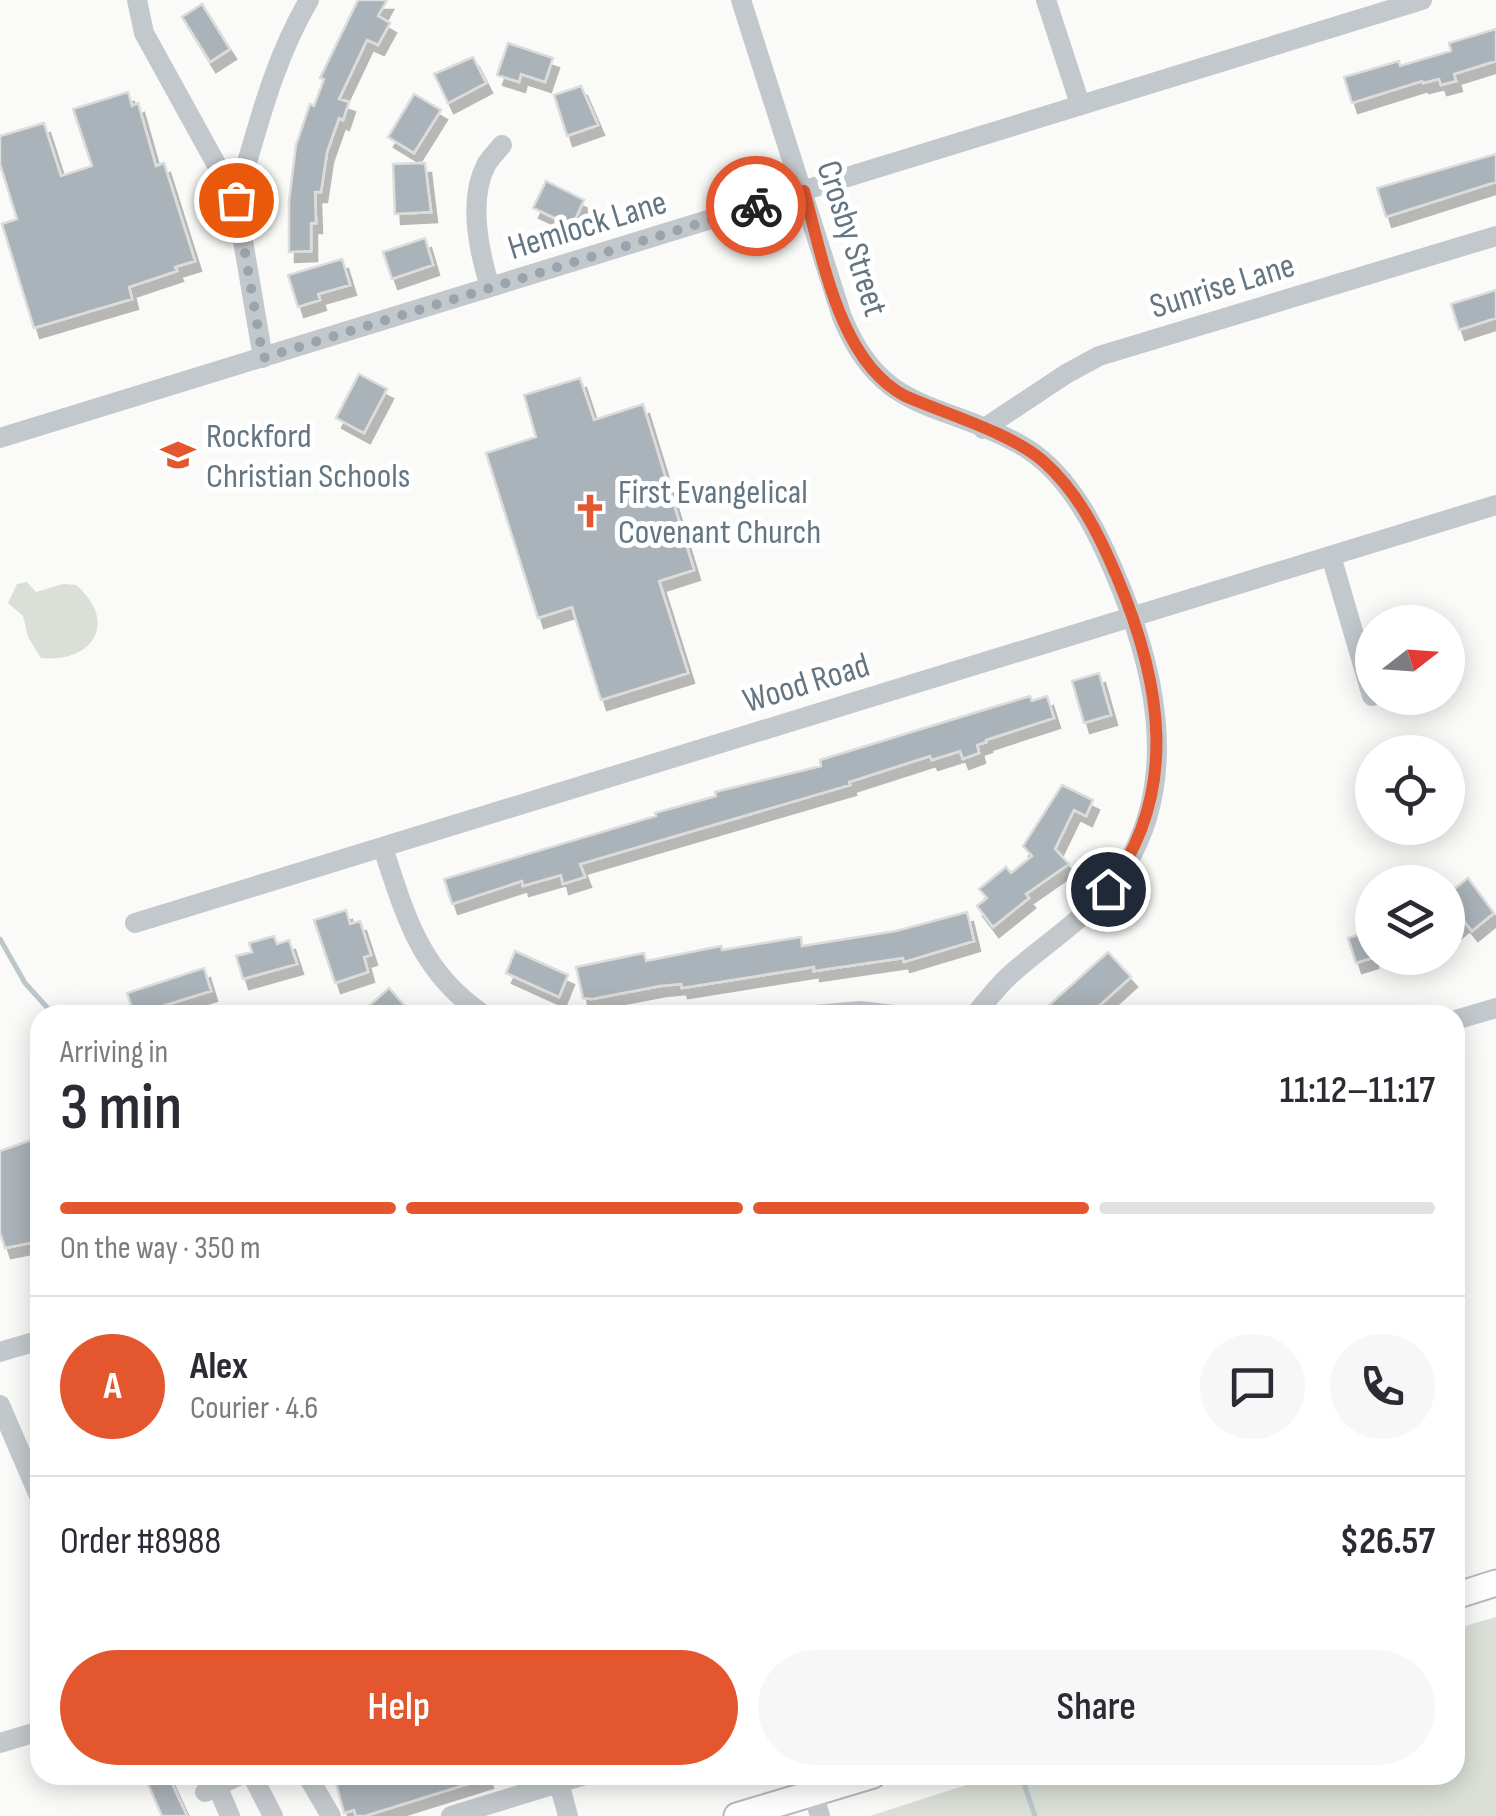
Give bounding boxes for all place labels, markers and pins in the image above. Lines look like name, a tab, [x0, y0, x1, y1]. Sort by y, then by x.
pin	[194, 158, 279, 243]
place label: Rockford Christian Schools	[206, 415, 410, 498]
school or university icon: Rockford Christian Schools	[159, 436, 197, 474]
place label: First Evangelical Covenant Church	[618, 471, 821, 554]
church icon: First Evangelical Covenant Church	[571, 492, 609, 530]
pin	[1066, 847, 1151, 932]

